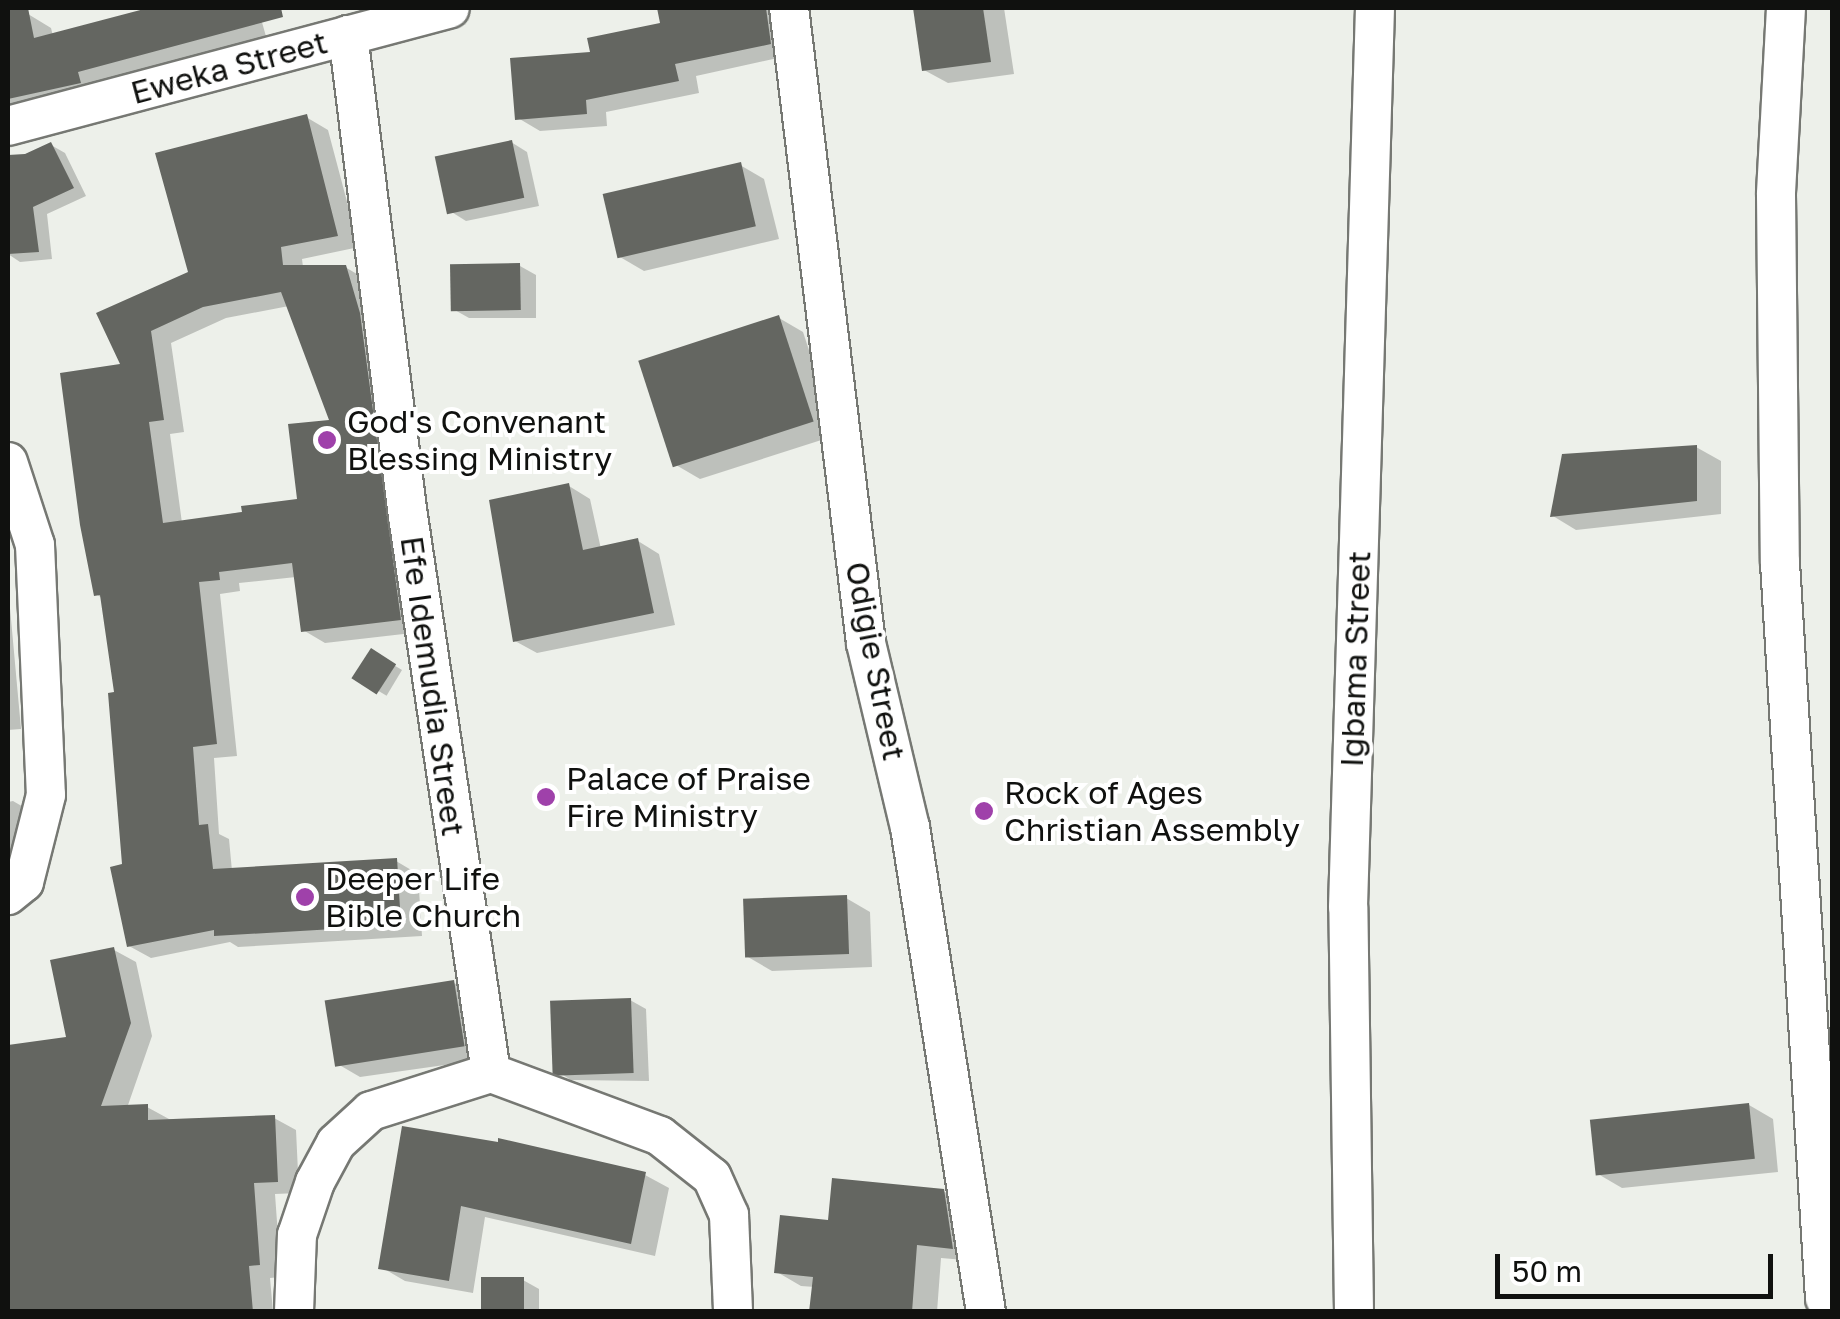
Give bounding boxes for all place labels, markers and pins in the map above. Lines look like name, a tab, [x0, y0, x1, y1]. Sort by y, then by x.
place label: God's Convenant Blessing Ministry	[347, 403, 612, 478]
marker: God's Convenant Blessing Ministry	[316, 429, 338, 451]
place label: Palace of Praise Fire Ministry	[566, 760, 811, 835]
place label: Rock of Ages Christian Assembly	[1004, 774, 1300, 849]
marker: Palace of Praise Fire Ministry	[535, 786, 557, 808]
marker: Rock of Ages Christian Assembly	[973, 800, 995, 822]
place label: Deeper Life Bible Church	[325, 860, 521, 935]
marker: Deeper Life Bible Church	[294, 886, 316, 908]

